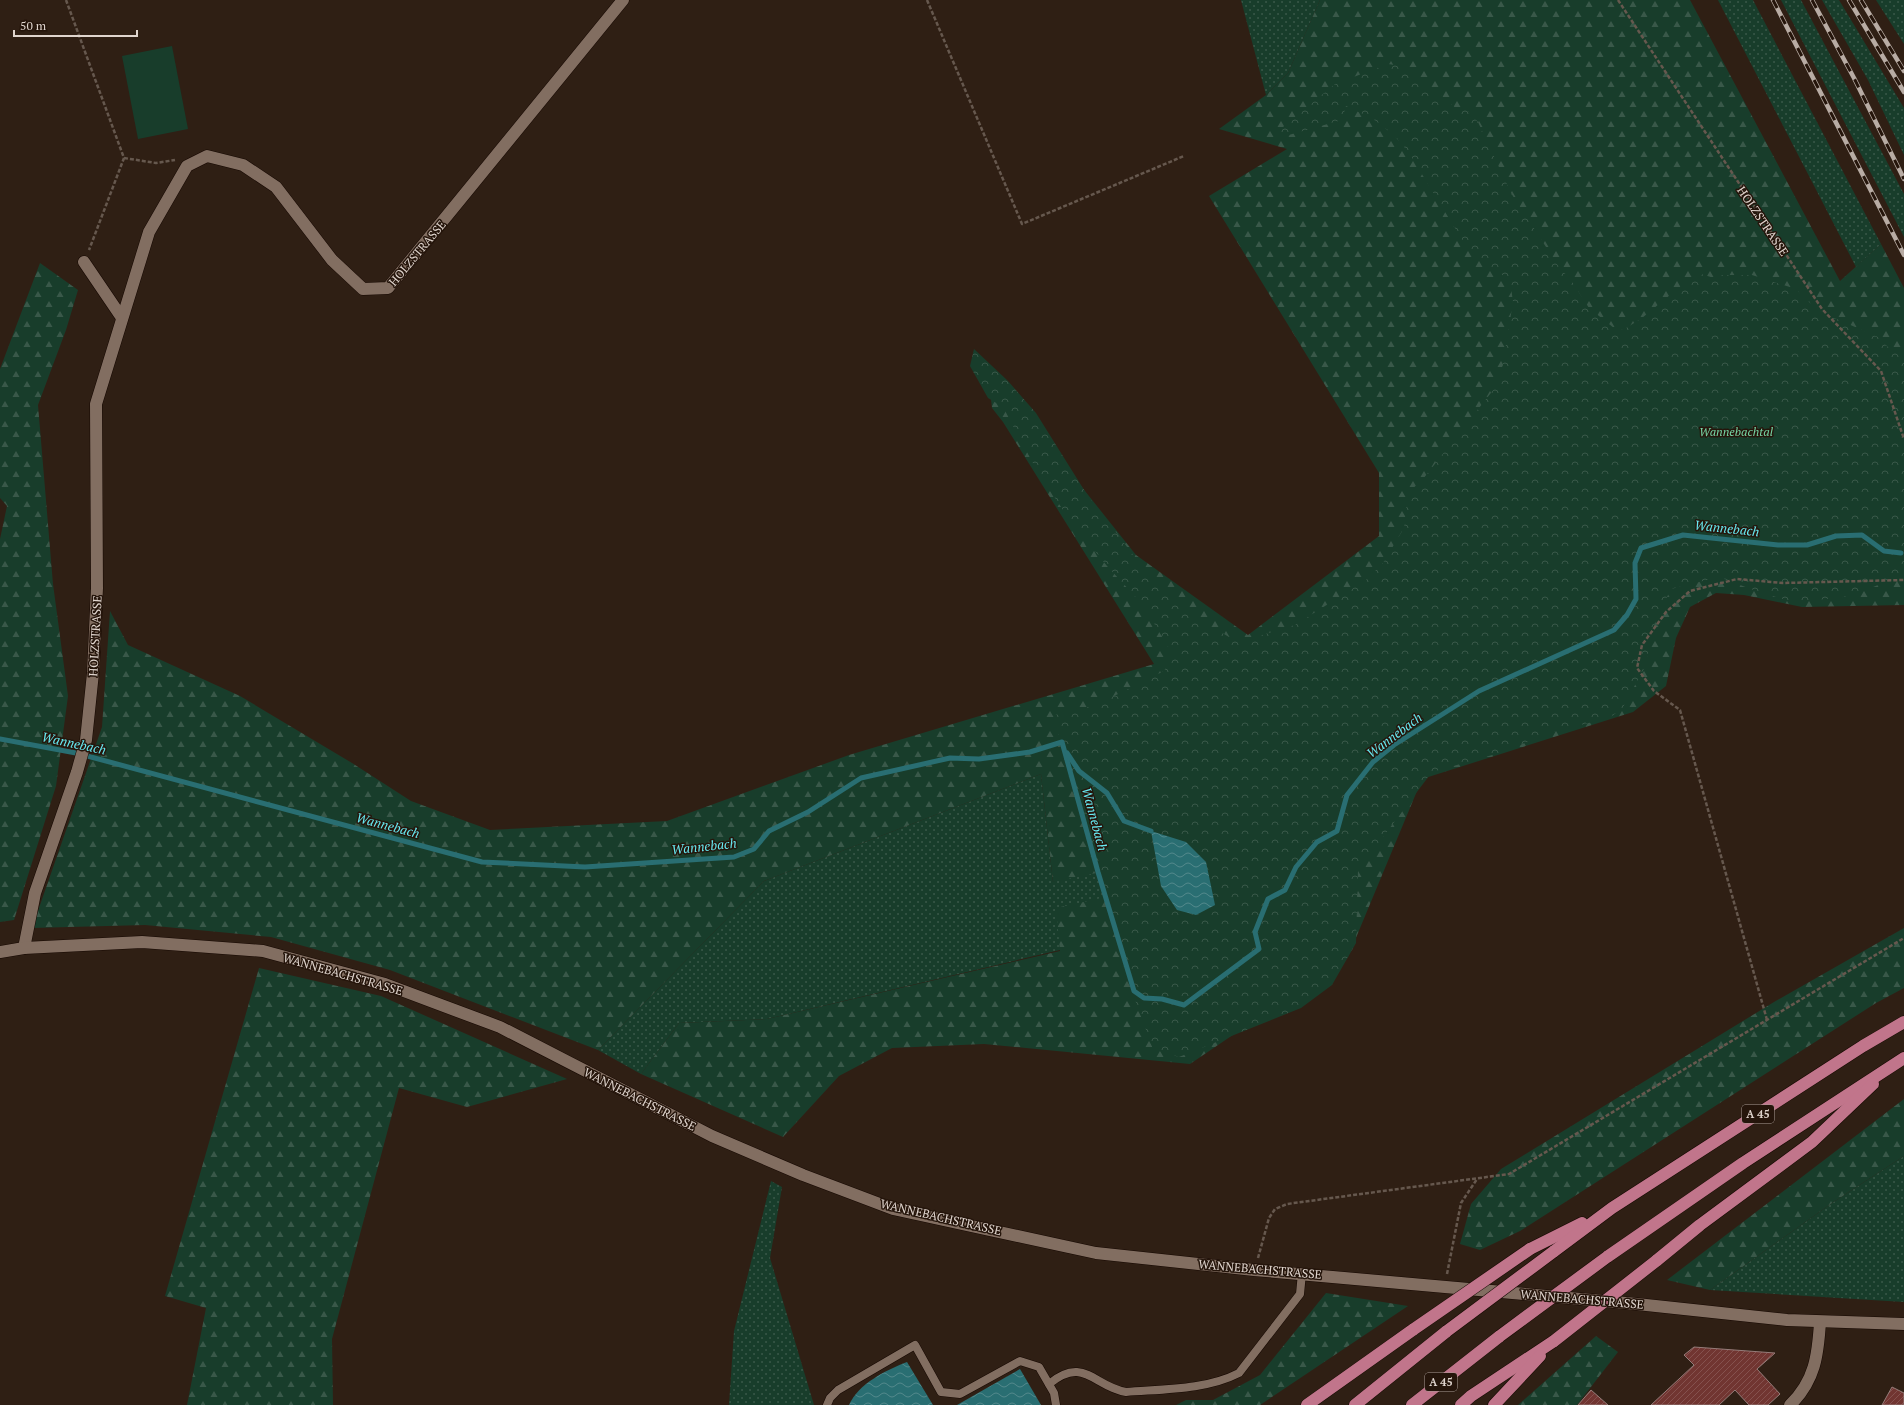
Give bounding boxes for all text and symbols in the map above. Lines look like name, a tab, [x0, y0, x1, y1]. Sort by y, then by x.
scale bar	[14, 12, 137, 38]
text: 50 m	[20, 18, 47, 33]
street label: HOLZSTRASSE	[1734, 183, 1792, 259]
street label: HOLZSTRASSE	[385, 217, 449, 289]
park label: Wannebachtal	[1699, 424, 1774, 439]
water label: Wannebach	[1694, 516, 1760, 540]
street label: HOLZSTRASSE	[85, 595, 105, 677]
water label: Wannebach	[1363, 708, 1425, 762]
water label: Wannebach	[40, 727, 108, 759]
water label: Wannebach	[1078, 785, 1112, 853]
water label: Wannebach	[354, 808, 422, 842]
water label: Wannebach	[671, 834, 737, 858]
street label: WANNEBACHSTRASSE	[281, 950, 405, 998]
street label: WANNEBACHSTRASSE	[581, 1064, 699, 1134]
road number: A 45	[1742, 1105, 1774, 1123]
street label: WANNEBACHSTRASSE	[879, 1196, 1003, 1238]
street label: WANNEBACHSTRASSE	[1198, 1256, 1322, 1282]
street label: WANNEBACHSTRASSE	[1520, 1286, 1644, 1312]
road number: A 45	[1425, 1373, 1457, 1391]

